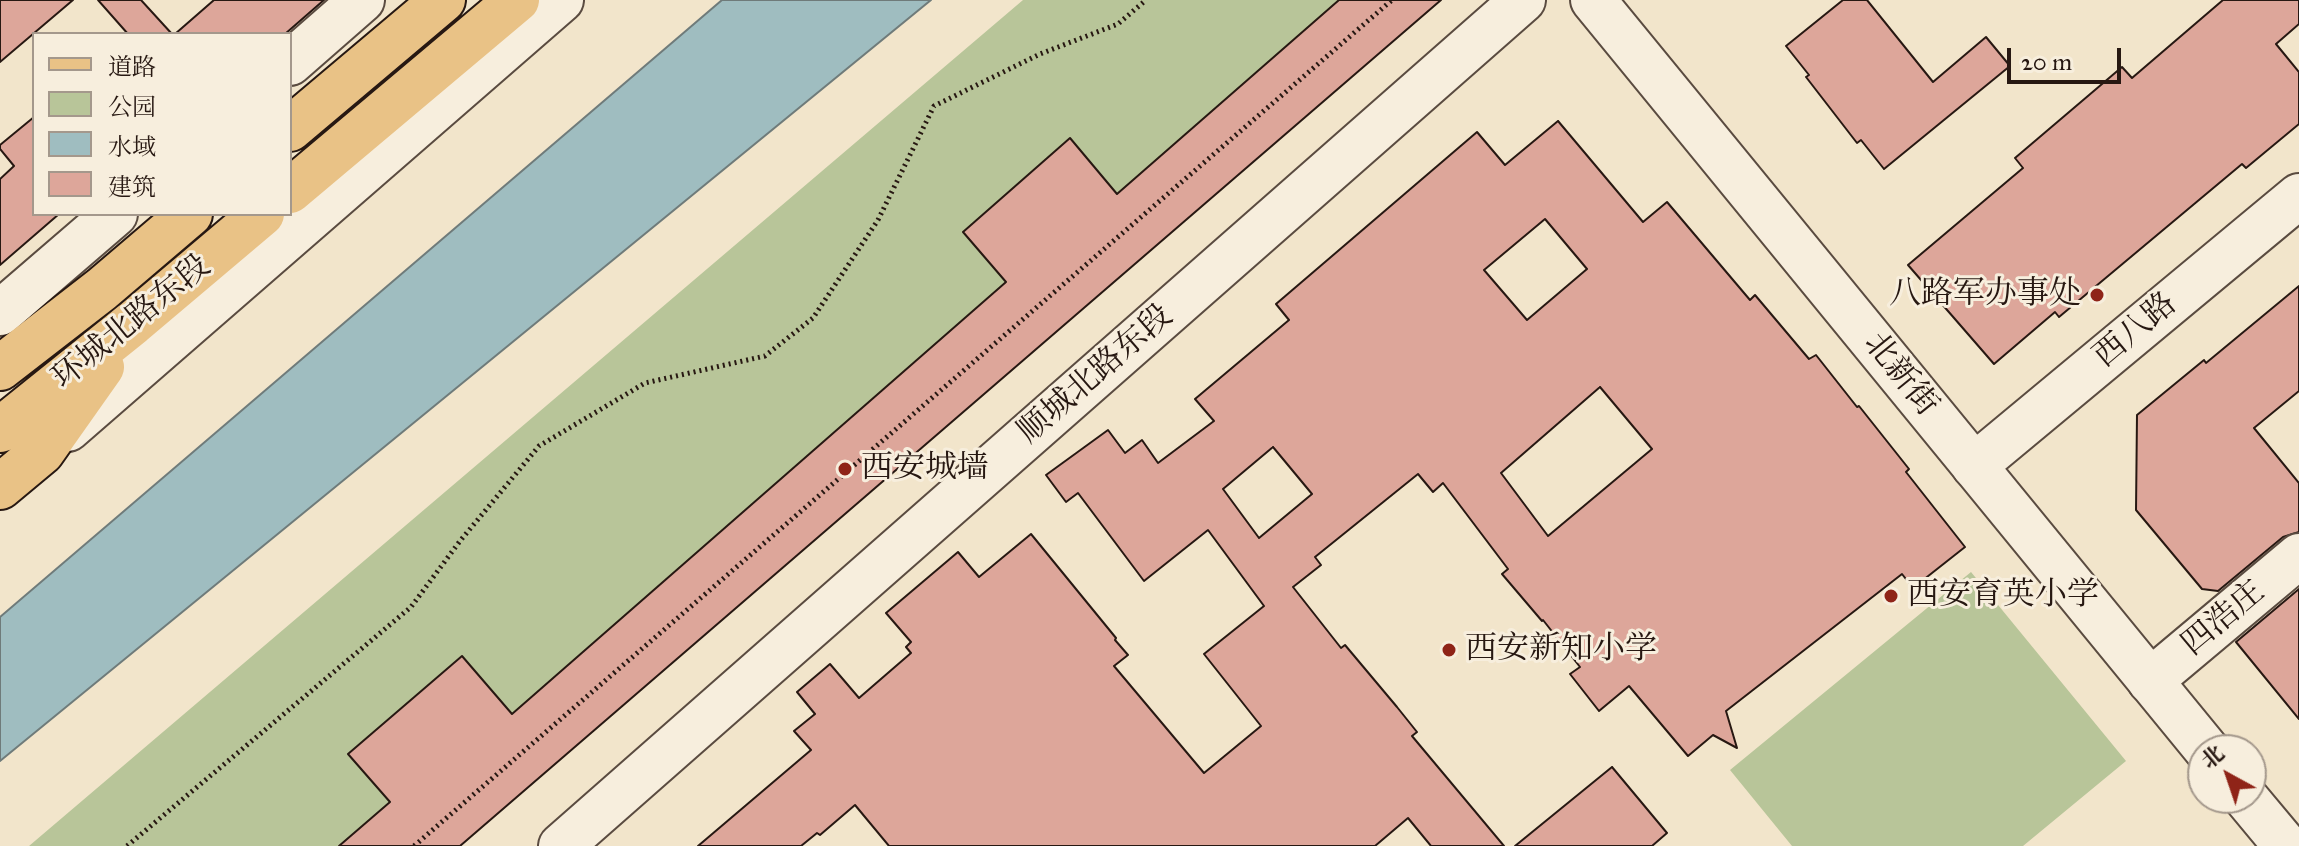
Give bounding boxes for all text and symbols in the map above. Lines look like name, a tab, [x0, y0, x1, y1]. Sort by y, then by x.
legend	[32, 32, 292, 216]
scale bar	[2011, 32, 2125, 82]
text: 20 m	[2021, 47, 2072, 77]
text: 道路	[108, 52, 156, 82]
text: 公园	[108, 92, 156, 122]
text: 水域	[108, 132, 156, 162]
text: 建筑	[108, 172, 156, 202]
street label: 环城北路东段	[45, 248, 219, 398]
place label: 八路军办事处	[1889, 276, 2081, 314]
street label: 西八路	[2087, 285, 2185, 377]
marker: 八路军办事处	[2088, 286, 2106, 304]
street label: 顺城北路东段	[1011, 298, 1181, 452]
street label: 北新街	[1855, 326, 1945, 424]
place label: 西安城墙	[861, 450, 989, 488]
marker: 西安城墙	[836, 460, 854, 478]
street label: 四浩庄	[2175, 573, 2273, 665]
place label: 西安育英小学	[1907, 577, 2099, 615]
marker: 西安育英小学	[1882, 587, 1900, 605]
place label: 西安新知小学	[1465, 631, 1657, 669]
marker: 西安新知小学	[1440, 641, 1458, 659]
north arrow	[2187, 734, 2267, 814]
text: 北	[2195, 739, 2230, 774]

